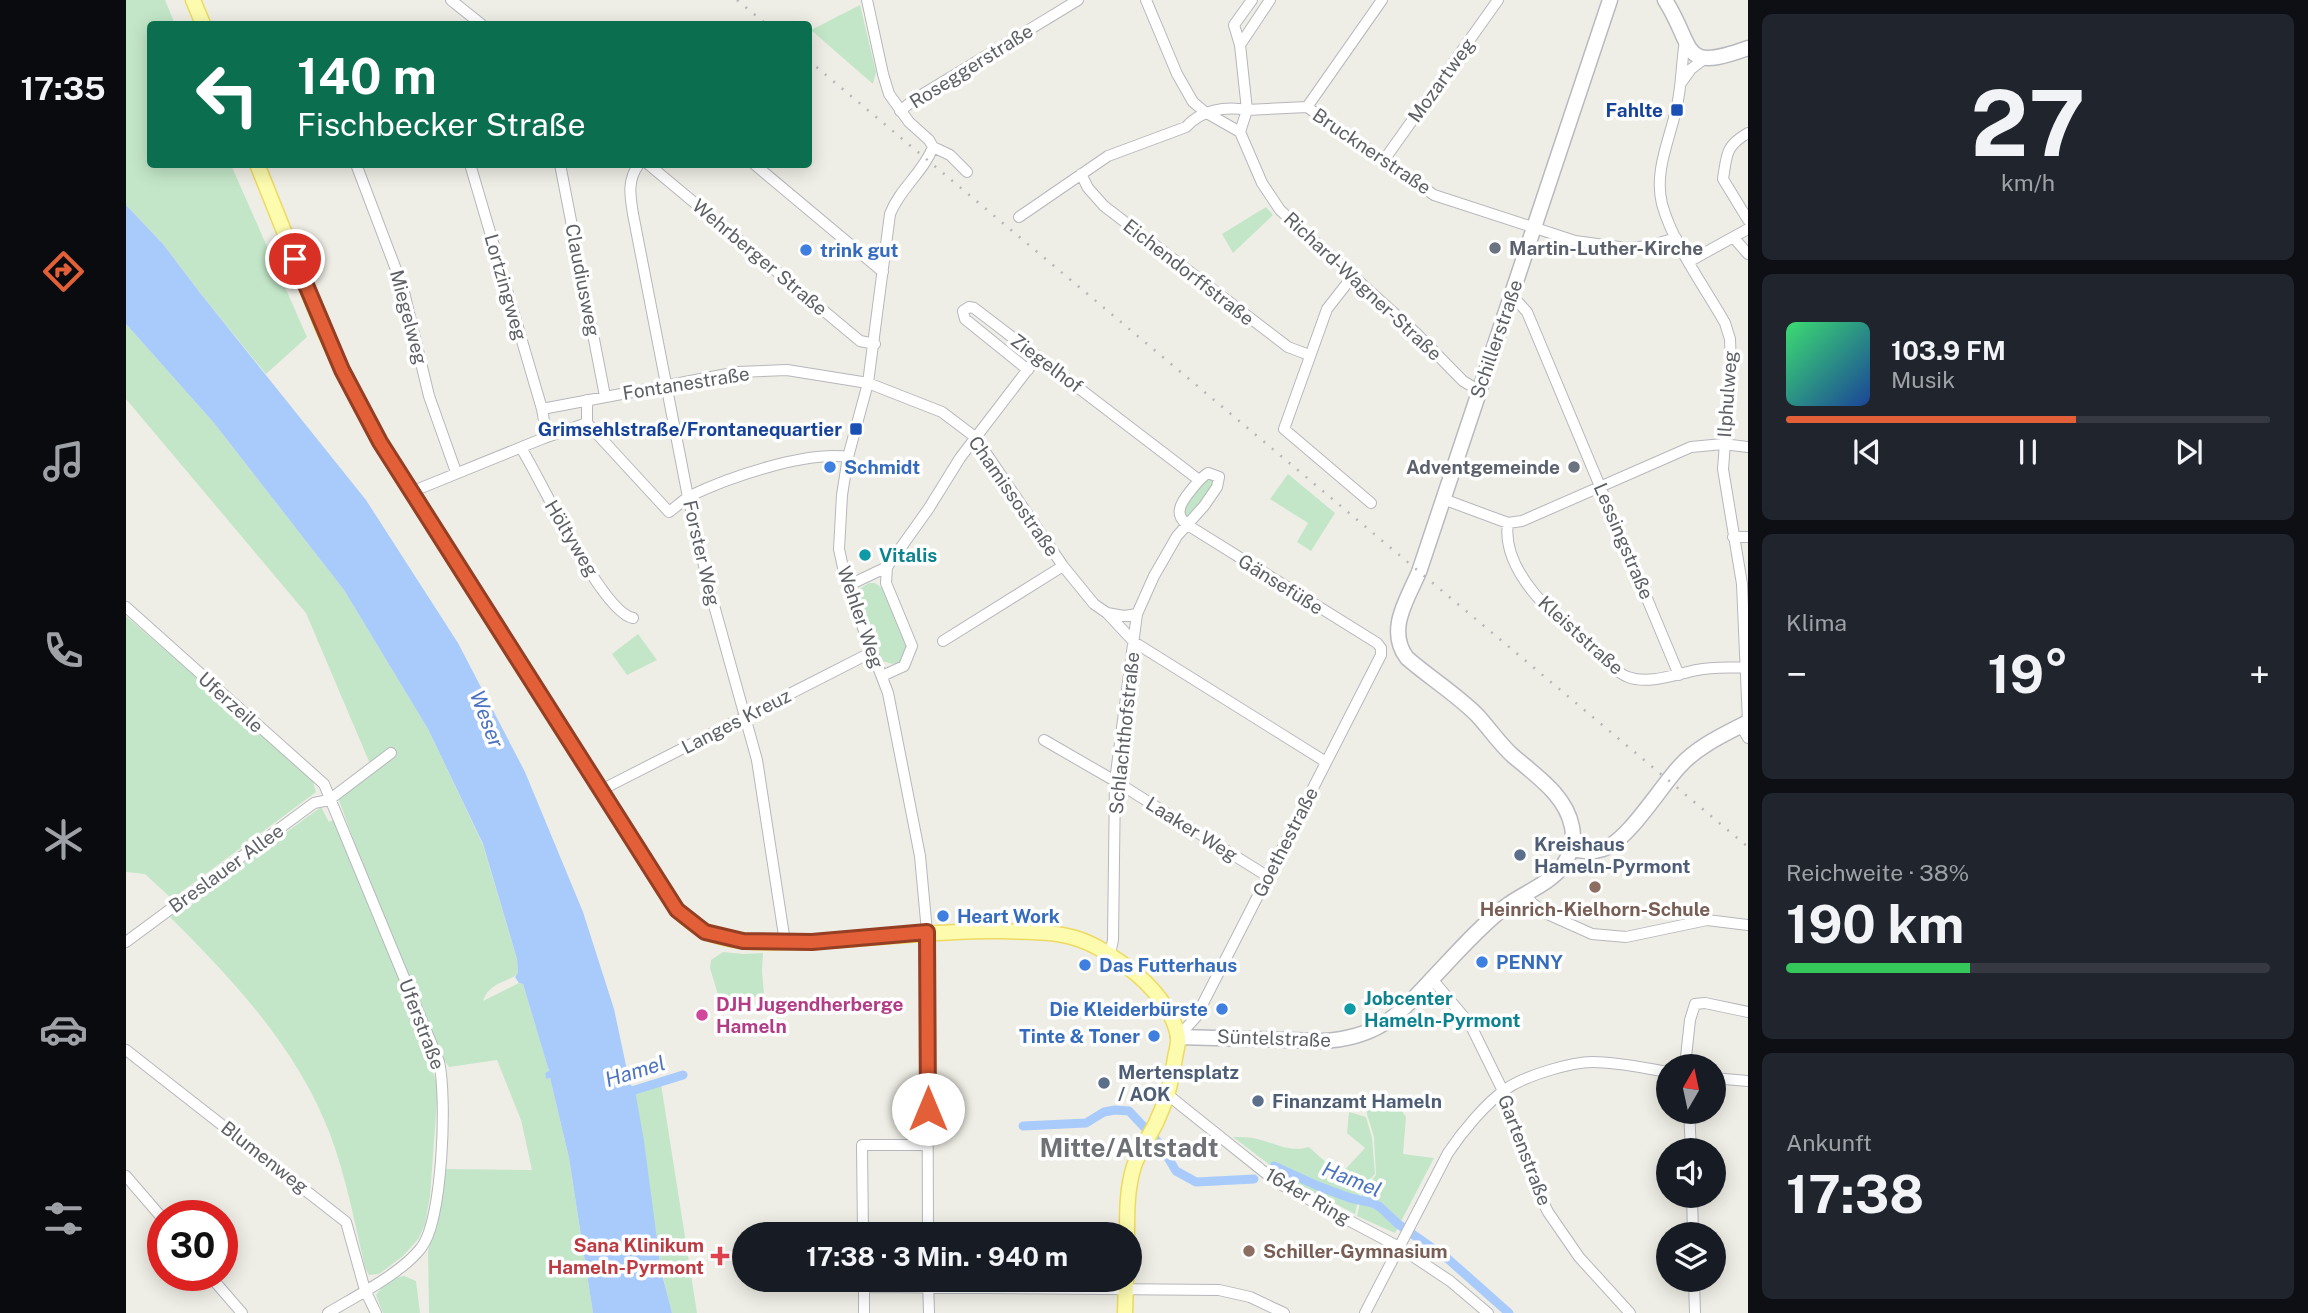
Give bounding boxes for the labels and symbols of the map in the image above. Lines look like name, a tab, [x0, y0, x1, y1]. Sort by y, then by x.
street label: Roseggerstraße	[905, 19, 1037, 113]
street label: Mozartweg	[1403, 33, 1479, 126]
place label: Fahlte	[1605, 99, 1663, 121]
marker: Fahlte	[1669, 102, 1685, 118]
street label: Brucknerstraße	[1309, 103, 1435, 199]
street label: Wehrberger Straße	[688, 194, 832, 320]
street label: Richard-Wagner-Straße	[1280, 207, 1446, 365]
street label: Eichendorffstraße	[1119, 214, 1259, 330]
street label: Claudiusweg	[561, 222, 605, 338]
pin	[265, 229, 325, 289]
street label: Lortzingweg	[480, 231, 532, 343]
place label: Martin-Luther-Kirche	[1509, 237, 1703, 259]
place label: trink gut	[820, 239, 898, 261]
marker: Martin-Luther-Kirche	[1487, 240, 1503, 256]
marker: trink gut	[798, 242, 814, 258]
street label: Miegelweg	[386, 267, 432, 367]
street label: Schillerstraße	[1465, 277, 1527, 401]
street label: Ziegelhof	[1007, 329, 1087, 397]
street label: Ilphulweg	[1713, 350, 1741, 438]
street label: Fontanestraße	[621, 362, 751, 404]
place label: Grimsehlstraße/Frontanequartier	[538, 418, 842, 440]
marker: Grimsehlstraße/Frontanequartier	[848, 421, 864, 437]
street label: Chamissostraße	[964, 432, 1064, 560]
place label: Schmidt	[844, 456, 920, 478]
place label: Adventgemeinde	[1406, 456, 1560, 478]
marker: Schmidt	[822, 459, 838, 475]
marker: Adventgemeinde	[1566, 459, 1582, 475]
street label: Lessingstraße	[1590, 480, 1658, 602]
street label: Höltyweg	[541, 496, 603, 580]
street label: Forster Weg	[679, 498, 725, 608]
place label: Vitalis	[879, 544, 937, 566]
marker: Vitalis	[857, 547, 873, 563]
street label: Gänsefüße	[1234, 549, 1328, 619]
street label: Wehler Weg	[833, 563, 889, 671]
street label: Kleiststraße	[1534, 591, 1628, 679]
street label: Schlachthofstraße	[1105, 651, 1143, 815]
street label: Uferzeile	[194, 667, 268, 737]
street label: Langes Kreuz	[678, 684, 794, 758]
water label: Weser	[465, 687, 510, 752]
street label: Goethestraße	[1248, 783, 1322, 901]
street label: Laaker Weg	[1142, 792, 1242, 866]
street label: Breslauer Allee	[164, 819, 288, 917]
place label: Kreishaus Hameln-Pyrmont	[1534, 833, 1690, 877]
marker: Kreishaus Hameln-Pyrmont	[1512, 847, 1528, 863]
marker: Heinrich-Kielhorn-Schule	[1587, 879, 1603, 895]
place label: Heinrich-Kielhorn-Schule	[1480, 898, 1710, 920]
place label: Heart Work	[957, 905, 1060, 927]
marker: Heart Work	[935, 908, 951, 924]
place label: PENNY	[1496, 951, 1563, 973]
place label: Das Futterhaus	[1099, 954, 1237, 976]
marker: PENNY	[1474, 954, 1490, 970]
marker: Das Futterhaus	[1077, 957, 1093, 973]
street label: Uferstraße	[395, 976, 449, 1072]
place label: Jobcenter Hameln-Pyrmont	[1364, 987, 1520, 1031]
place label: DJH Jugendherberge Hameln	[716, 993, 903, 1037]
place label: Die Kleiderbürste	[1049, 998, 1208, 1020]
marker: Die Kleiderbürste	[1214, 1001, 1230, 1017]
marker: Jobcenter Hameln-Pyrmont	[1342, 1001, 1358, 1017]
marker: DJH Jugendherberge Hameln	[694, 1007, 710, 1023]
place label: Tinte & Toner	[1019, 1025, 1140, 1047]
street label: Süntelstraße	[1217, 1025, 1331, 1051]
marker: Tinte & Toner	[1146, 1028, 1162, 1044]
water label: Hamel	[602, 1050, 668, 1092]
north arrow	[1656, 1054, 1726, 1124]
place label: Mertensplatz / AOK	[1118, 1061, 1239, 1105]
position arrow	[891, 1072, 965, 1146]
marker: Mertensplatz / AOK	[1096, 1075, 1112, 1091]
place label: Finanzamt Hameln	[1272, 1090, 1442, 1112]
street label: Gartenstraße	[1494, 1092, 1556, 1208]
marker: Finanzamt Hameln	[1250, 1093, 1266, 1109]
street label: Blumenweg	[217, 1116, 313, 1198]
district label: Mitte/Altstadt	[1039, 1132, 1219, 1163]
water label: Hamel	[1319, 1156, 1385, 1202]
street label: 164er Ring	[1262, 1163, 1355, 1229]
speed limit sign: 30	[147, 1200, 238, 1291]
place label: Sana Klinikum Hameln-Pyrmont	[548, 1234, 704, 1278]
place label: Schiller-Gymnasium	[1263, 1240, 1448, 1262]
marker: Schiller-Gymnasium	[1241, 1243, 1257, 1259]
marker: Sana Klinikum Hameln-Pyrmont	[710, 1246, 730, 1266]

